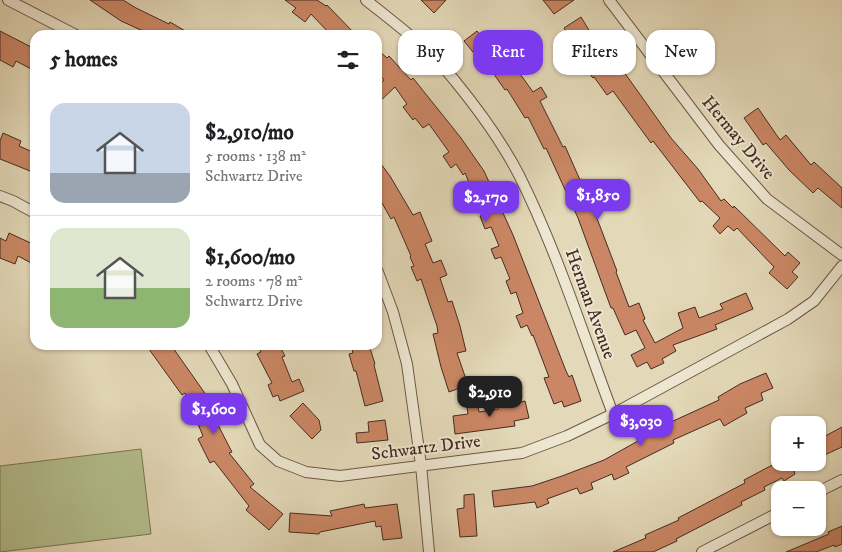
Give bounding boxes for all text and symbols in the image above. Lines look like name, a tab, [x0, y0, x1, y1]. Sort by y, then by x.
chip: Buy	[398, 30, 463, 75]
chip: Rent	[473, 30, 543, 75]
chip: Filters	[553, 30, 636, 75]
chip: New	[646, 30, 715, 75]
icon: filters	[334, 46, 362, 74]
text: 5 homes	[50, 47, 118, 73]
street label: Hermay Drive	[697, 92, 779, 184]
text: $2,910/mo	[205, 120, 294, 146]
icon: home	[90, 123, 150, 183]
text: 5 rooms · 138 m²	[205, 146, 306, 166]
text: Schwartz Drive	[205, 166, 303, 186]
pin: $1,850	[557, 178, 639, 221]
pin: $2,170	[445, 180, 527, 223]
text: $1,850	[576, 185, 620, 205]
text: $2,170	[464, 187, 508, 207]
text: $1,600/mo	[205, 245, 295, 271]
street label: Herman Avenue	[560, 246, 620, 362]
icon: home	[90, 248, 150, 308]
text: 2 rooms · 78 m²	[205, 271, 302, 291]
text: Schwartz Drive	[205, 291, 303, 311]
pin: $2,910	[449, 376, 531, 418]
text: $2,910	[468, 382, 512, 402]
pin: $1,600	[173, 392, 255, 435]
text: $1,600	[192, 399, 236, 419]
pin: $3,030	[600, 404, 682, 447]
text: $3,030	[620, 411, 662, 431]
map controls	[771, 416, 826, 536]
button: +	[771, 416, 826, 471]
street label: Schwartz Drive	[370, 430, 482, 466]
button: −	[771, 481, 826, 536]

